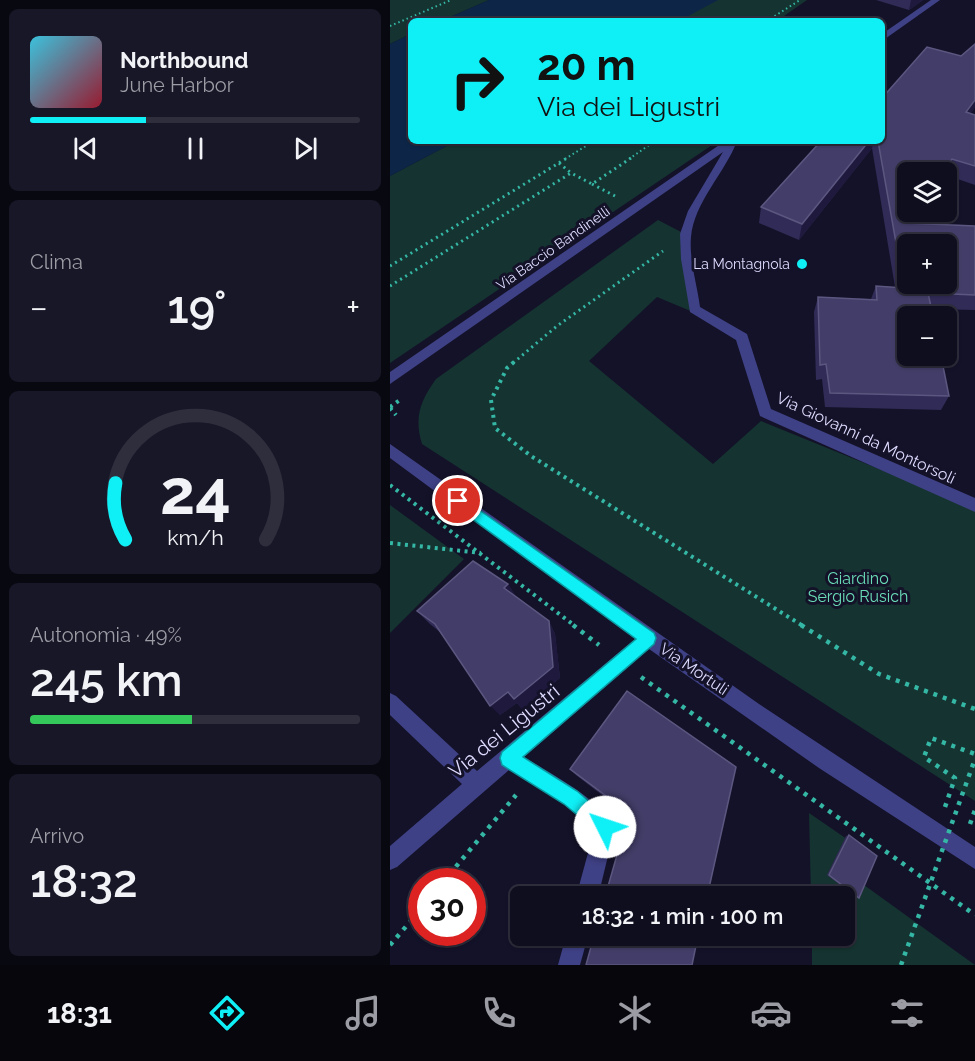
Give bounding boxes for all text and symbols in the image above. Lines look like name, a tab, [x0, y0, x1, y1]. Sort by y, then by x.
text: 20 m	[537, 41, 636, 90]
icon: right	[438, 42, 516, 120]
text: Northbound	[120, 47, 249, 73]
text: June Harbor	[120, 73, 234, 97]
text: Via dei Ligustri	[537, 91, 720, 122]
icon: previous	[69, 132, 102, 165]
icon: pause	[179, 132, 212, 165]
icon: next	[289, 132, 322, 165]
map controls	[897, 162, 957, 366]
button: layers	[897, 162, 957, 222]
street label: Via Baccio Bandinelli	[493, 203, 613, 293]
button: +	[897, 234, 957, 294]
text: Clima	[30, 250, 83, 274]
place label: La Montagnola	[693, 256, 790, 272]
marker: La Montagnola	[795, 257, 809, 271]
text: 19°	[168, 281, 226, 334]
text: −	[30, 288, 48, 327]
text: +	[346, 288, 360, 327]
button: −	[897, 306, 957, 366]
street label: Via Giovanni da Montorsoli	[773, 388, 959, 488]
text: 24	[160, 455, 230, 529]
pin	[432, 475, 483, 526]
icon: arrive	[441, 484, 474, 517]
text: km/h	[167, 525, 223, 550]
park label: Giardino Sergio Rusich	[808, 569, 908, 606]
text: Autonomia · 49%	[30, 623, 182, 647]
street label: Via Mortuli	[656, 639, 732, 699]
text: 245 km	[30, 654, 182, 707]
street label: Via dei Ligustri	[444, 679, 564, 783]
position arrow	[573, 795, 637, 859]
text: Arrivo	[30, 824, 84, 848]
text: 18:32	[30, 855, 138, 908]
speed limit sign: 30	[408, 868, 486, 946]
text: 18:32 · 1 min · 100 m	[582, 903, 783, 929]
icon: directions	[206, 992, 248, 1034]
icon: music	[342, 992, 384, 1034]
icon: phone	[478, 992, 520, 1034]
icon: climate	[614, 992, 656, 1034]
icon: car	[750, 992, 792, 1034]
icon: filters	[886, 992, 928, 1034]
text: 18:31	[47, 998, 112, 1029]

